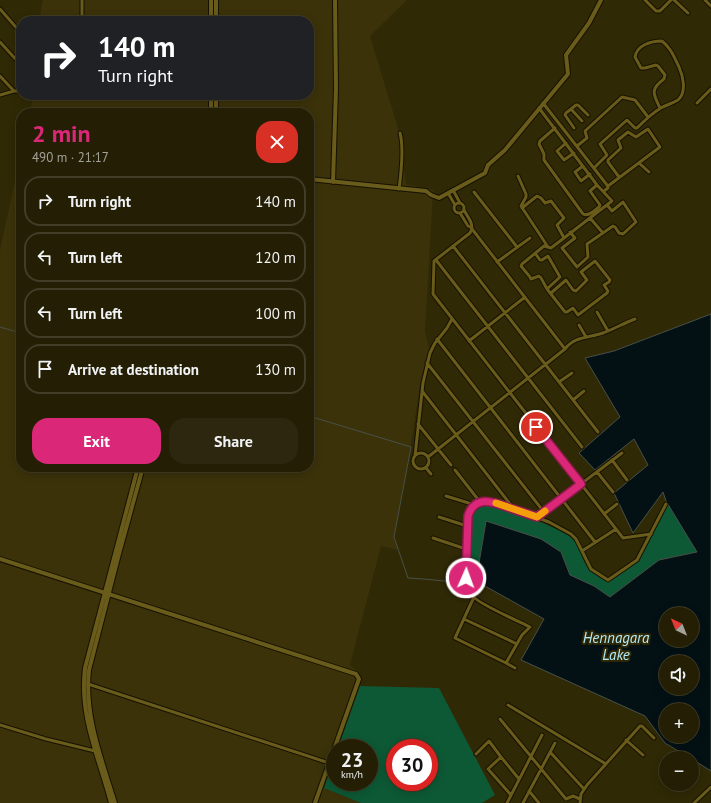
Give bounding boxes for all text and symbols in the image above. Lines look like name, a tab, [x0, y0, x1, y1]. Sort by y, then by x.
text: 140 m	[98, 28, 175, 65]
icon: right	[32, 32, 84, 84]
text: Turn right	[98, 64, 173, 87]
text: 2 min	[32, 118, 91, 149]
button: close	[256, 121, 298, 163]
text: 490 m · 21:17	[32, 149, 109, 166]
icon: right	[34, 190, 56, 212]
text: Turn right	[68, 192, 131, 211]
text: 140 m	[255, 192, 296, 211]
icon: left	[34, 246, 56, 268]
text: Turn left	[68, 248, 122, 267]
text: 120 m	[255, 248, 296, 267]
icon: left	[34, 302, 56, 324]
text: Turn left	[68, 304, 122, 323]
text: 100 m	[255, 304, 296, 323]
icon: arrive	[34, 358, 56, 380]
text: Arrive at destination	[68, 360, 199, 379]
text: 130 m	[255, 360, 296, 379]
pin	[519, 410, 553, 444]
icon: arrive	[525, 416, 547, 438]
button: Exit	[32, 418, 161, 464]
button: Share	[169, 418, 298, 464]
position arrow	[445, 557, 487, 599]
north arrow	[659, 607, 699, 647]
map controls	[659, 607, 699, 791]
water label: Hennagara Lake	[583, 628, 650, 664]
button: sound	[659, 655, 699, 695]
button: +	[659, 703, 699, 743]
speed limit sign: 30	[386, 739, 438, 791]
text: 23	[341, 747, 363, 773]
button: −	[659, 751, 699, 791]
text: km/h	[341, 768, 363, 781]

